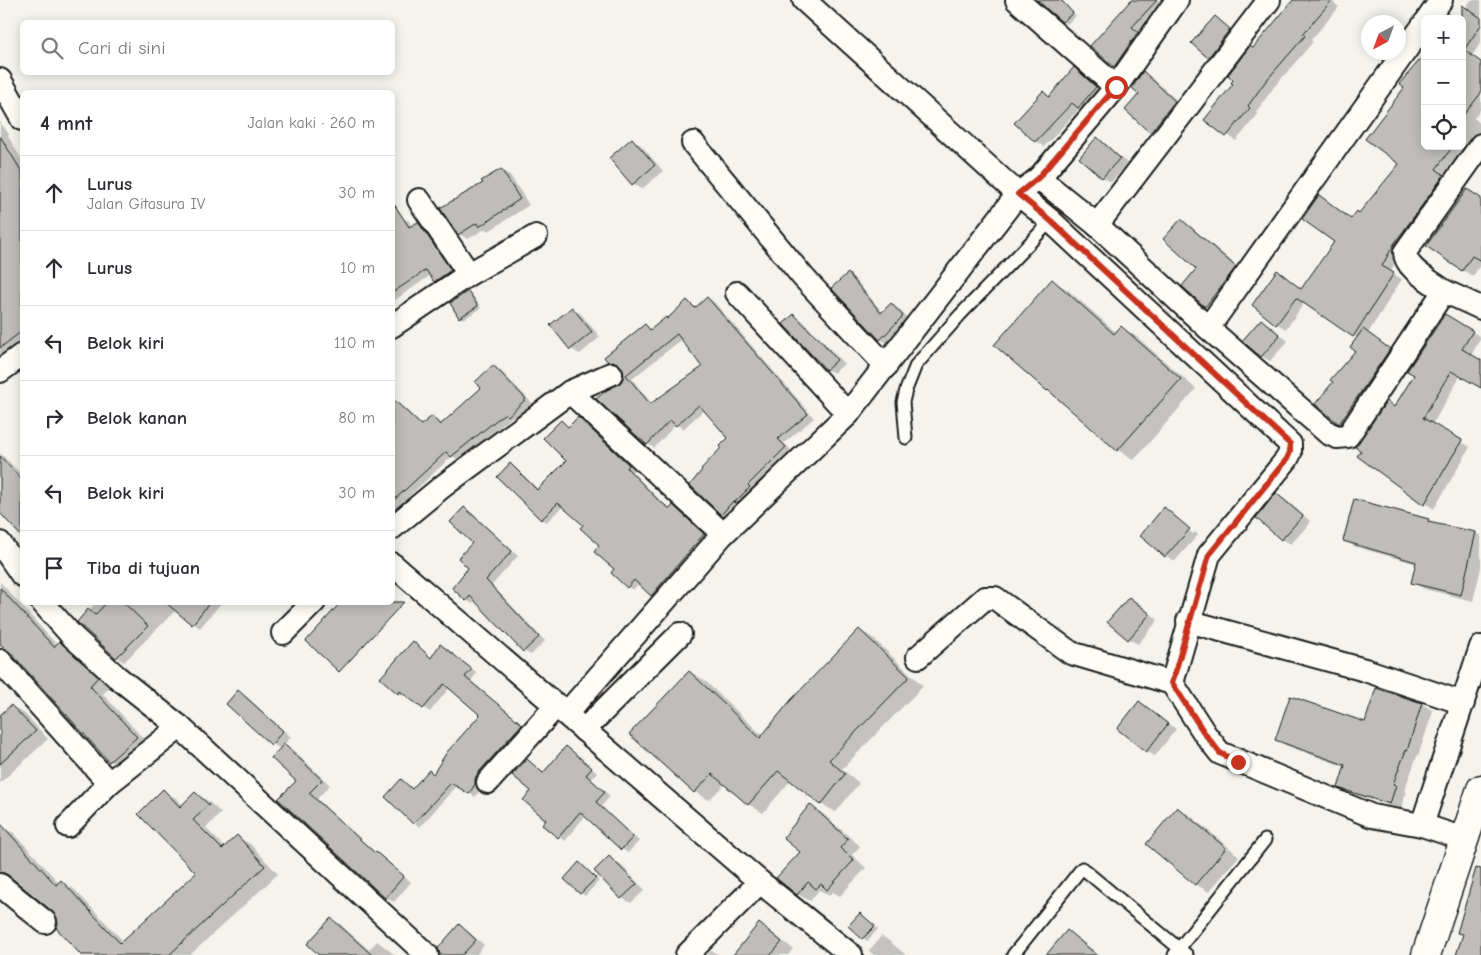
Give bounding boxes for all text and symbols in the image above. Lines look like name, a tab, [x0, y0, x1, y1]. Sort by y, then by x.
north arrow	[1361, 15, 1406, 60]
map controls	[1421, 15, 1466, 150]
button: +	[1421, 15, 1466, 60]
search box	[20, 20, 395, 75]
icon: search	[38, 34, 66, 62]
text: Cari di sini	[78, 37, 165, 59]
button: −	[1421, 60, 1466, 105]
route start	[1105, 76, 1128, 99]
button: locate	[1421, 105, 1466, 150]
text: 4 mnt	[40, 111, 92, 135]
text: Jalan kaki · 260 m	[248, 114, 375, 132]
text: Lurus	[87, 173, 132, 195]
icon: ahead	[40, 179, 68, 207]
text: 30 m	[339, 184, 375, 202]
text: Jalan Gitasura IV	[87, 195, 205, 213]
icon: ahead	[40, 254, 68, 282]
text: Lurus	[87, 257, 132, 279]
text: 10 m	[340, 259, 375, 277]
icon: left	[40, 329, 68, 357]
text: Belok kiri	[87, 332, 164, 354]
text: 110 m	[334, 334, 375, 352]
icon: right	[40, 404, 68, 432]
text: Belok kanan	[87, 407, 187, 429]
text: 80 m	[338, 409, 375, 427]
icon: left	[40, 479, 68, 507]
text: Belok kiri	[87, 482, 164, 504]
text: 30 m	[339, 484, 375, 502]
icon: arrive	[40, 554, 68, 582]
text: Tiba di tujuan	[87, 557, 200, 579]
route end	[1227, 751, 1250, 774]

